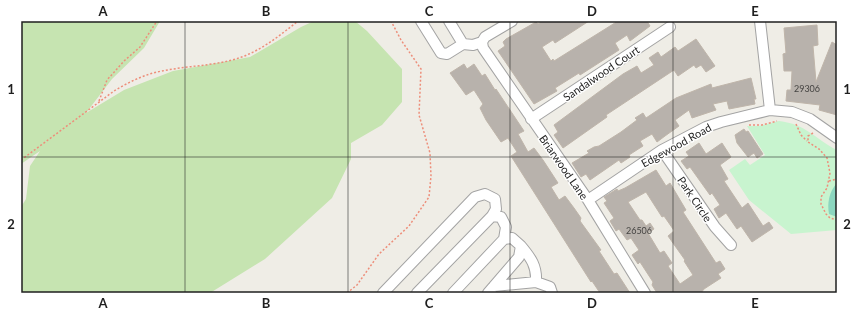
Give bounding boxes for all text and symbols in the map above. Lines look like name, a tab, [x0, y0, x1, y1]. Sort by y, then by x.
text: A	[97, 3, 108, 19]
text: B	[262, 3, 271, 19]
text: C	[425, 3, 434, 19]
text: D	[587, 3, 597, 19]
text: E	[751, 3, 759, 19]
street label: Sandalwood Court	[560, 43, 642, 103]
text: 1	[7, 81, 15, 97]
text: 1	[843, 81, 851, 97]
house number: 29306	[794, 83, 820, 94]
street label: Edgewood Road	[639, 120, 713, 170]
street label: Briarwood Lane	[537, 132, 591, 202]
street label: Park Circle	[675, 174, 715, 224]
text: 2	[7, 216, 15, 232]
text: 2	[843, 216, 851, 232]
house number: 26506	[626, 225, 652, 236]
text: A	[97, 295, 108, 311]
text: B	[262, 295, 271, 311]
text: C	[425, 295, 434, 311]
text: D	[587, 295, 597, 311]
text: E	[751, 295, 759, 311]

